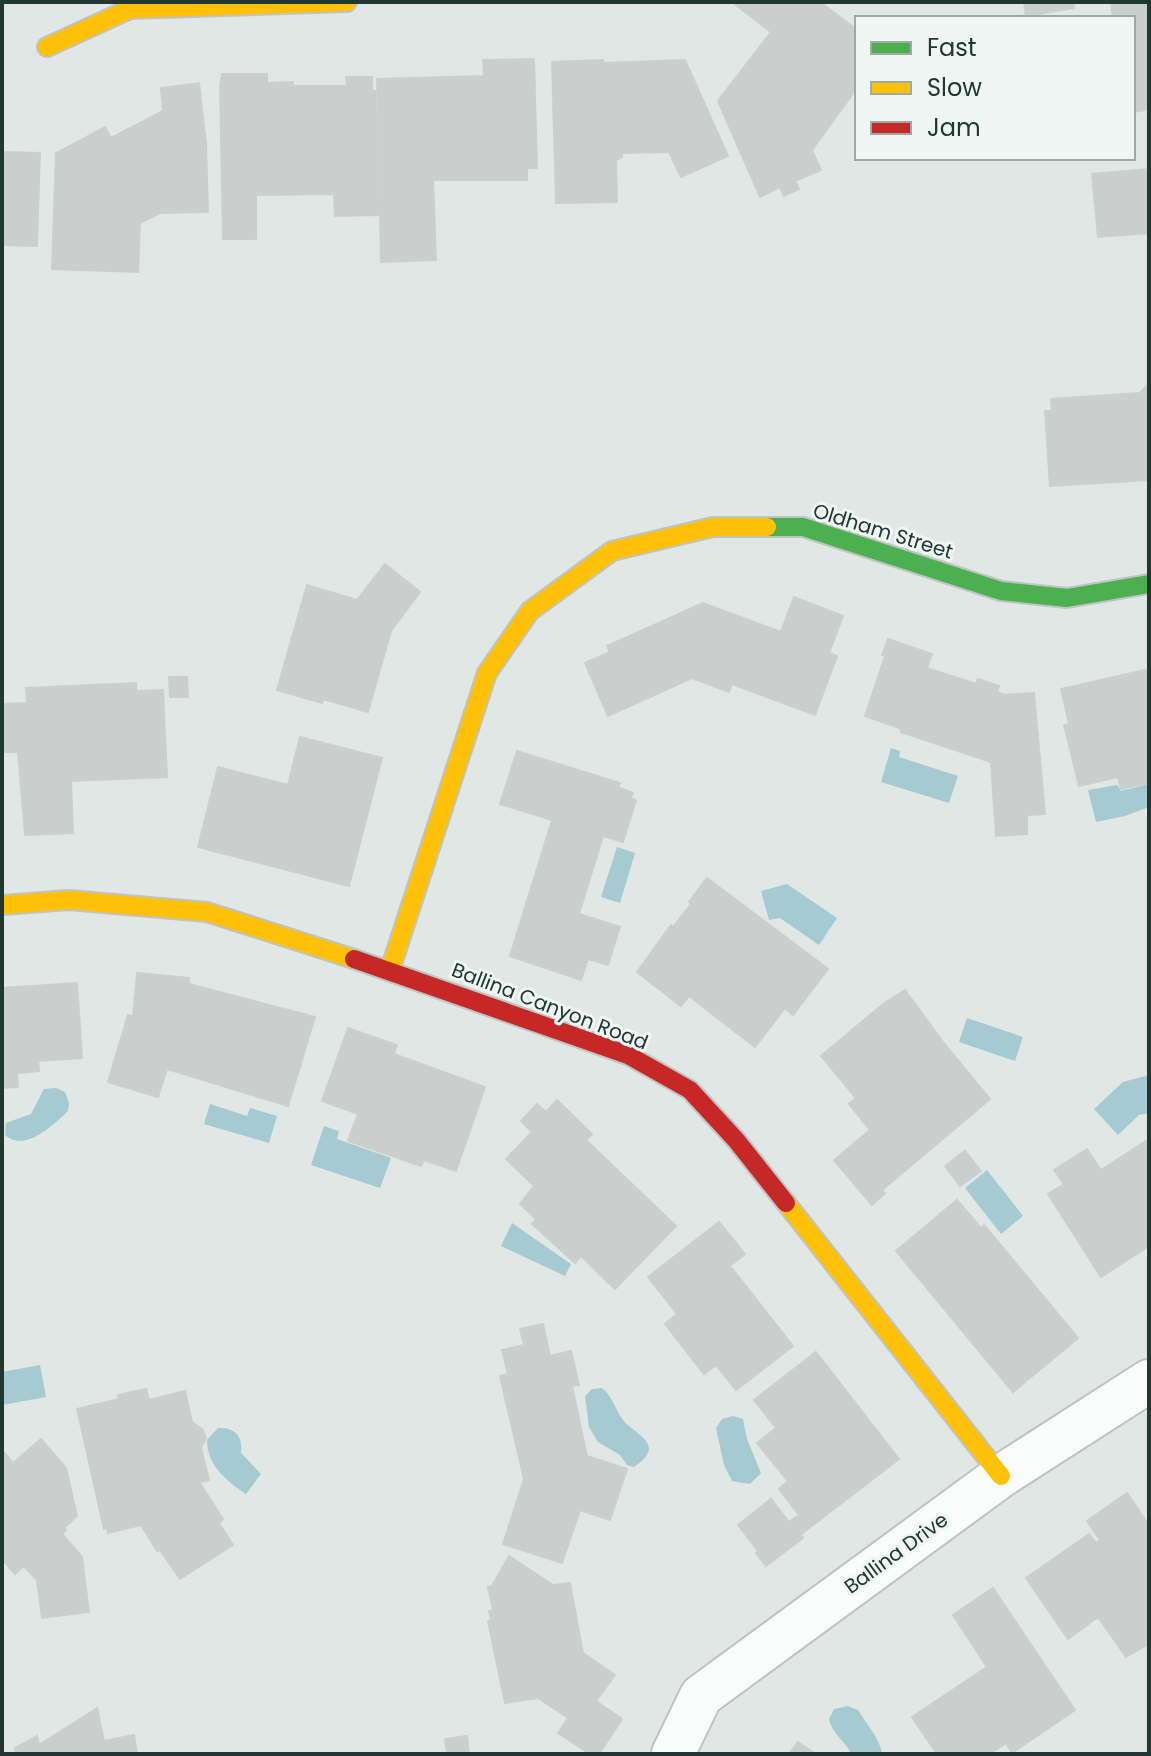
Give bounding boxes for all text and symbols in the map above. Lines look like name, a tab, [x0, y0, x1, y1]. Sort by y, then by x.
legend	[855, 16, 1135, 160]
text: Fast	[927, 31, 977, 64]
text: Slow	[927, 71, 982, 104]
text: Jam	[927, 111, 981, 144]
street label: Oldham Street	[810, 496, 956, 566]
street label: Ballina Canyon Road	[448, 956, 652, 1056]
street label: Ballina Drive	[838, 1506, 954, 1600]

